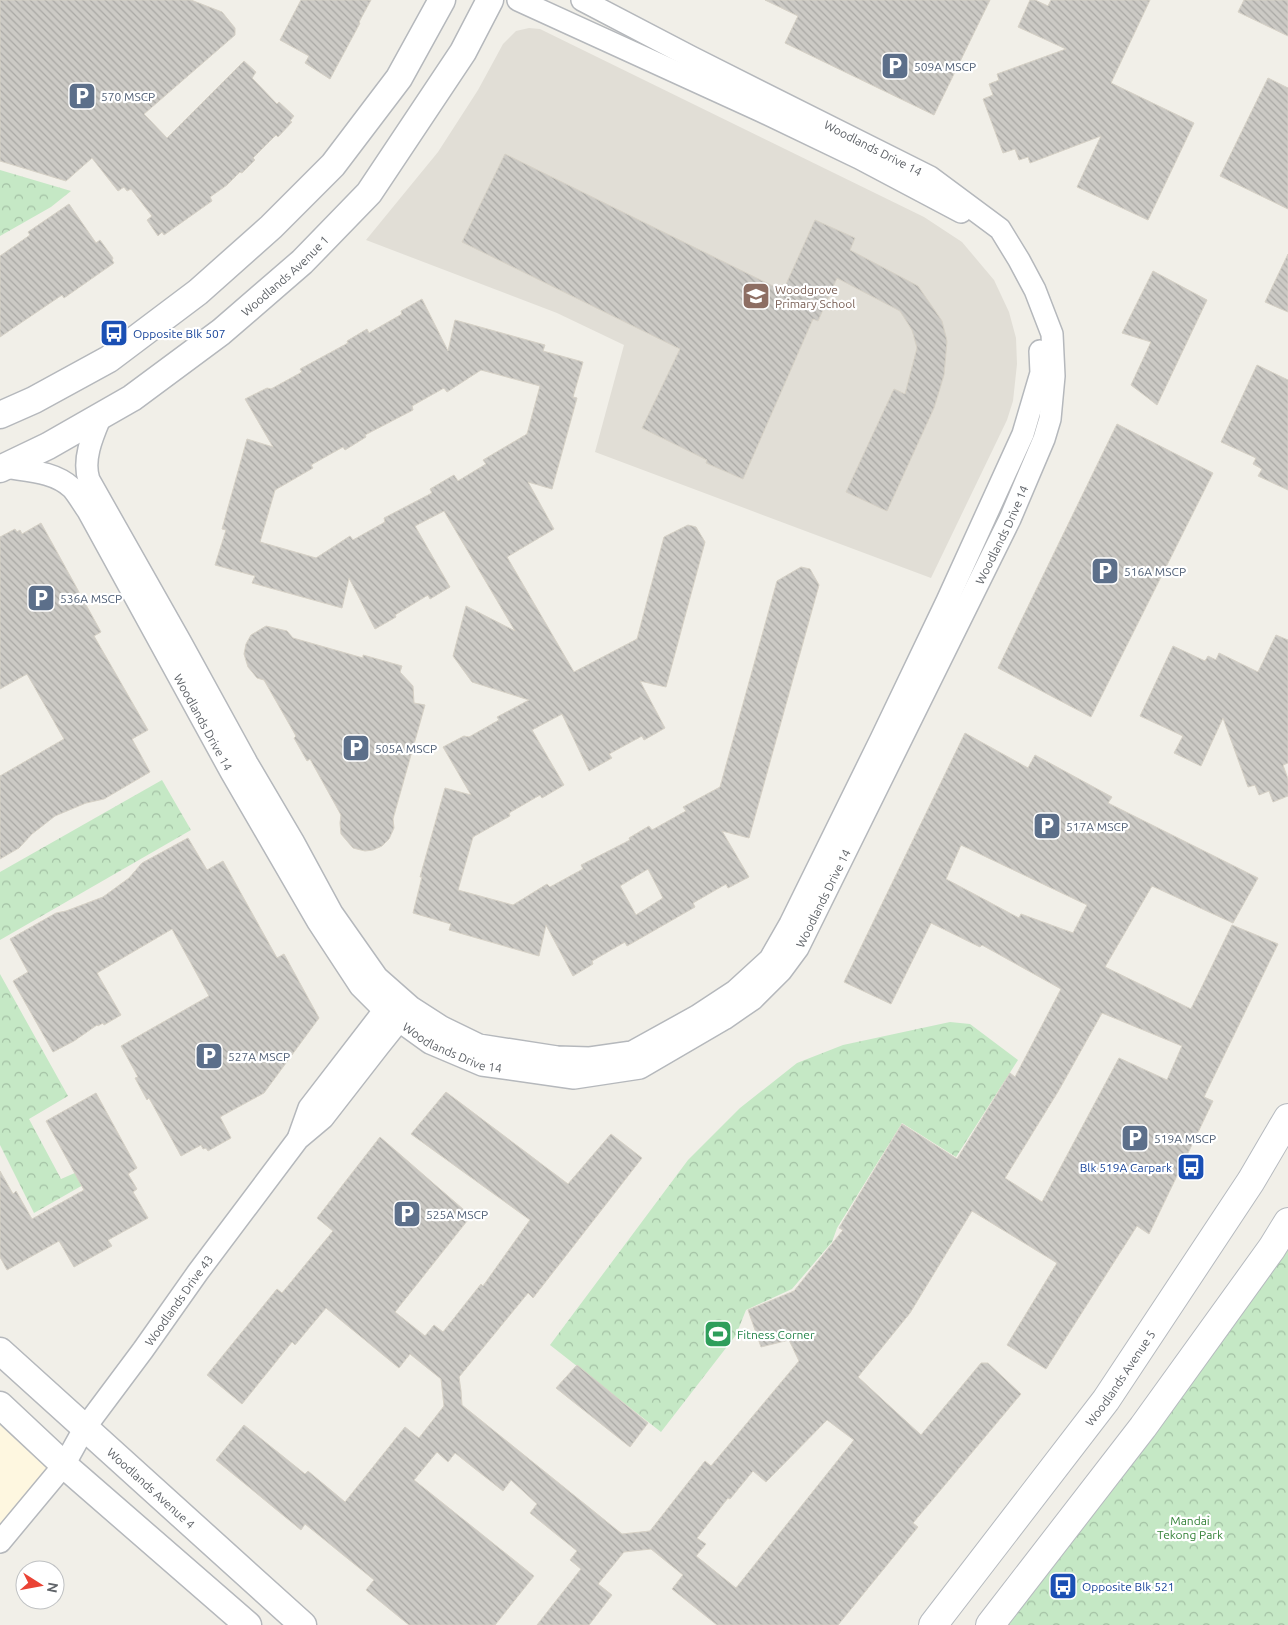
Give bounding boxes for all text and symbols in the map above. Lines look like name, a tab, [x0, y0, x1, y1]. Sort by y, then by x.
parking icon: 509A MSCP	[880, 51, 910, 81]
place label: 509A MSCP	[914, 60, 976, 73]
parking icon: 570 MSCP	[67, 81, 97, 111]
place label: 570 MSCP	[101, 90, 155, 103]
street label: Woodlands Drive 14	[822, 118, 924, 178]
street label: Woodlands Avenue 1	[238, 233, 331, 318]
school or university icon: Woodgrove Primary School	[741, 281, 771, 311]
place label: Woodgrove Primary School	[775, 283, 855, 310]
bus stop icon: Opposite Blk 507	[99, 318, 129, 348]
place label: Opposite Blk 507	[133, 327, 225, 340]
street label: Woodlands Drive 14	[972, 483, 1030, 586]
parking icon: 516A MSCP	[1090, 556, 1120, 586]
place label: 516A MSCP	[1124, 565, 1186, 578]
parking icon: 536A MSCP	[26, 583, 56, 613]
place label: 536A MSCP	[60, 592, 122, 605]
street label: Woodlands Drive 14	[172, 672, 235, 773]
parking icon: 505A MSCP	[341, 733, 371, 763]
place label: 505A MSCP	[375, 742, 437, 755]
parking icon: 517A MSCP	[1032, 811, 1062, 841]
place label: 517A MSCP	[1066, 820, 1128, 833]
street label: Woodlands Drive 14	[793, 847, 853, 949]
street label: Woodlands Drive 14	[401, 1019, 503, 1074]
parking icon: 527A MSCP	[194, 1041, 224, 1071]
place label: 527A MSCP	[228, 1050, 290, 1063]
parking icon: 519A MSCP	[1120, 1123, 1150, 1153]
place label: 519A MSCP	[1154, 1132, 1216, 1145]
bus stop icon: Blk 519A Carpark	[1176, 1152, 1206, 1182]
place label: Blk 519A Carpark	[1080, 1161, 1172, 1174]
parking icon: 525A MSCP	[392, 1199, 422, 1229]
place label: 525A MSCP	[426, 1208, 488, 1221]
street label: Woodlands Drive 43	[142, 1252, 215, 1348]
sports icon: Fitness Corner	[703, 1319, 733, 1349]
street label: Woodlands Avenue 5	[1082, 1327, 1157, 1428]
place label: Fitness Corner	[737, 1328, 815, 1341]
street label: Woodlands Avenue 4	[105, 1445, 198, 1531]
park label: Mandai Tekong Park	[1157, 1514, 1223, 1541]
north arrow	[15, 1560, 65, 1610]
bus stop icon: Opposite Blk 521	[1048, 1571, 1078, 1601]
place label: Opposite Blk 521	[1082, 1580, 1174, 1593]
text: N	[44, 1581, 62, 1594]

